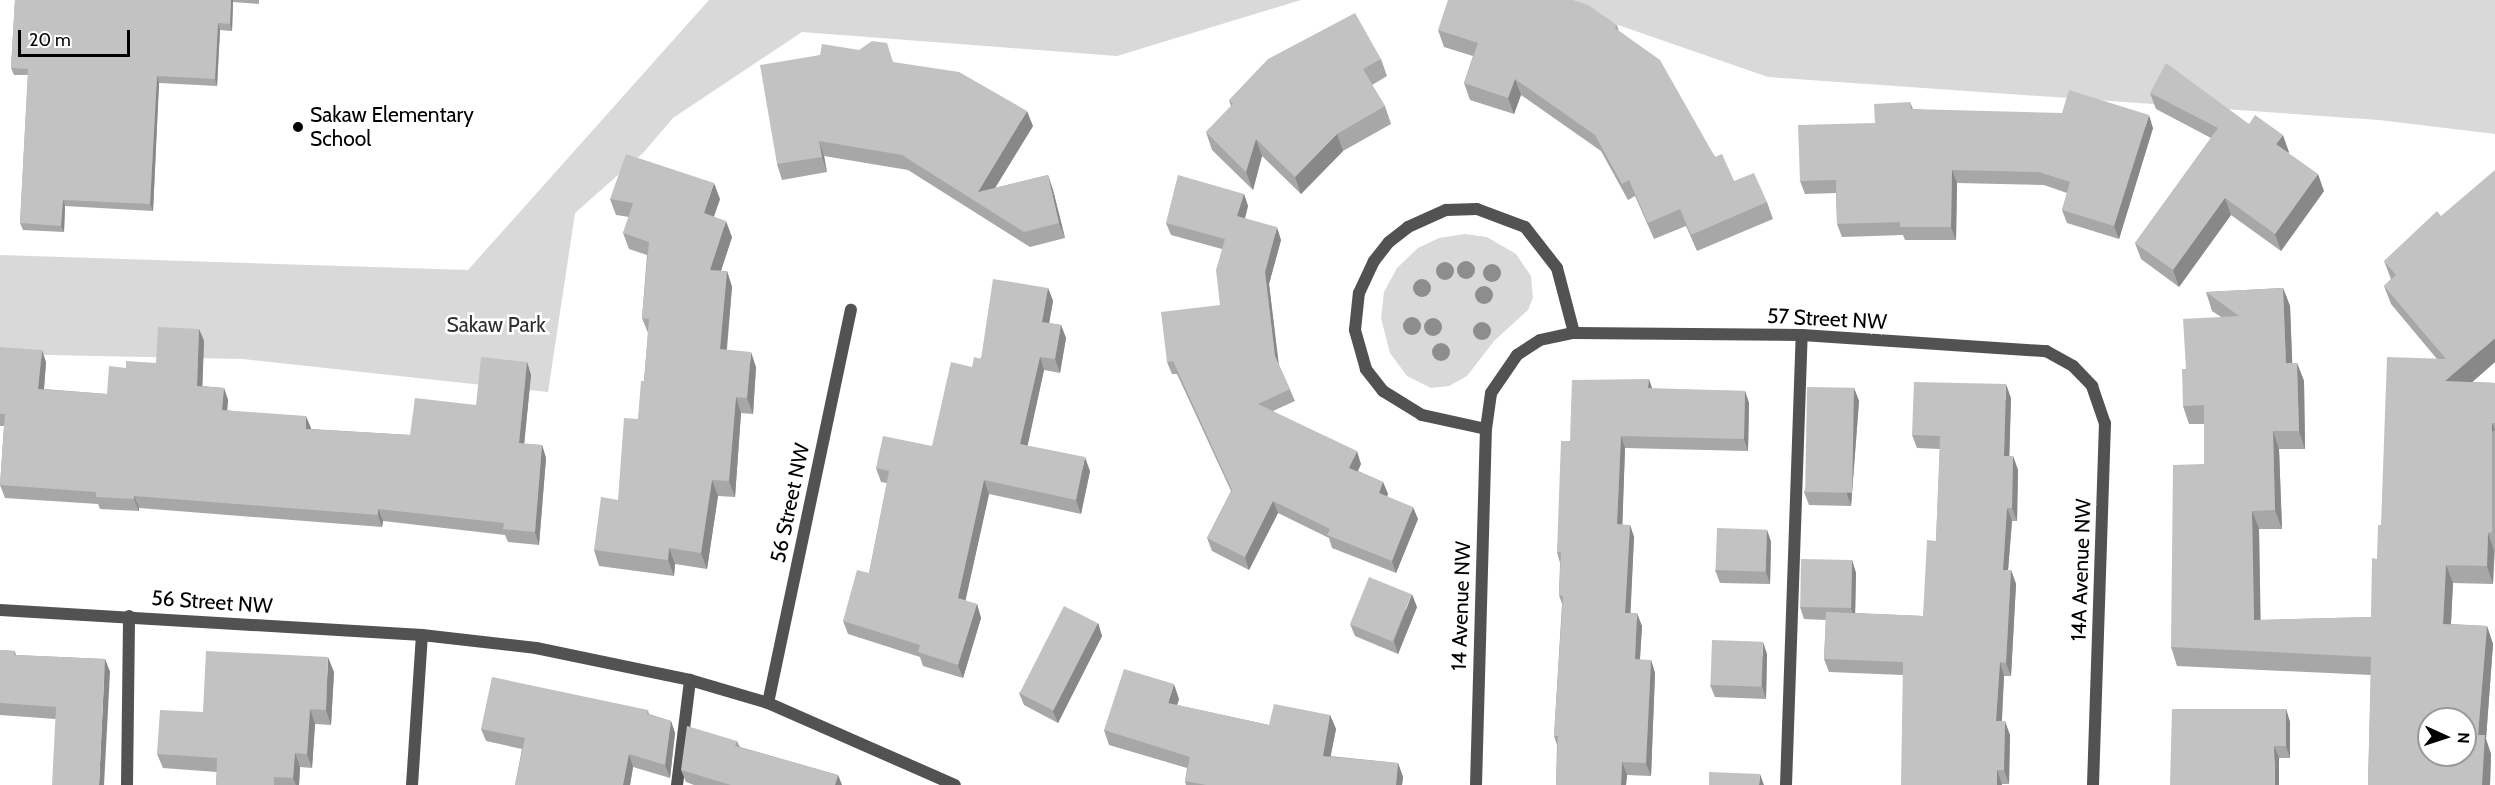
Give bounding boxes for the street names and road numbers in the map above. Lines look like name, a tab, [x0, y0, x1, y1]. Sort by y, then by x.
street label: 57 Street NW	[1766, 303, 1888, 335]
street label: 56 Street NW	[765, 441, 815, 565]
street label: 14A Avenue NW	[2066, 498, 2096, 642]
street label: 14 Avenue NW	[1446, 541, 1476, 671]
street label: 56 Street NW	[151, 585, 273, 619]

